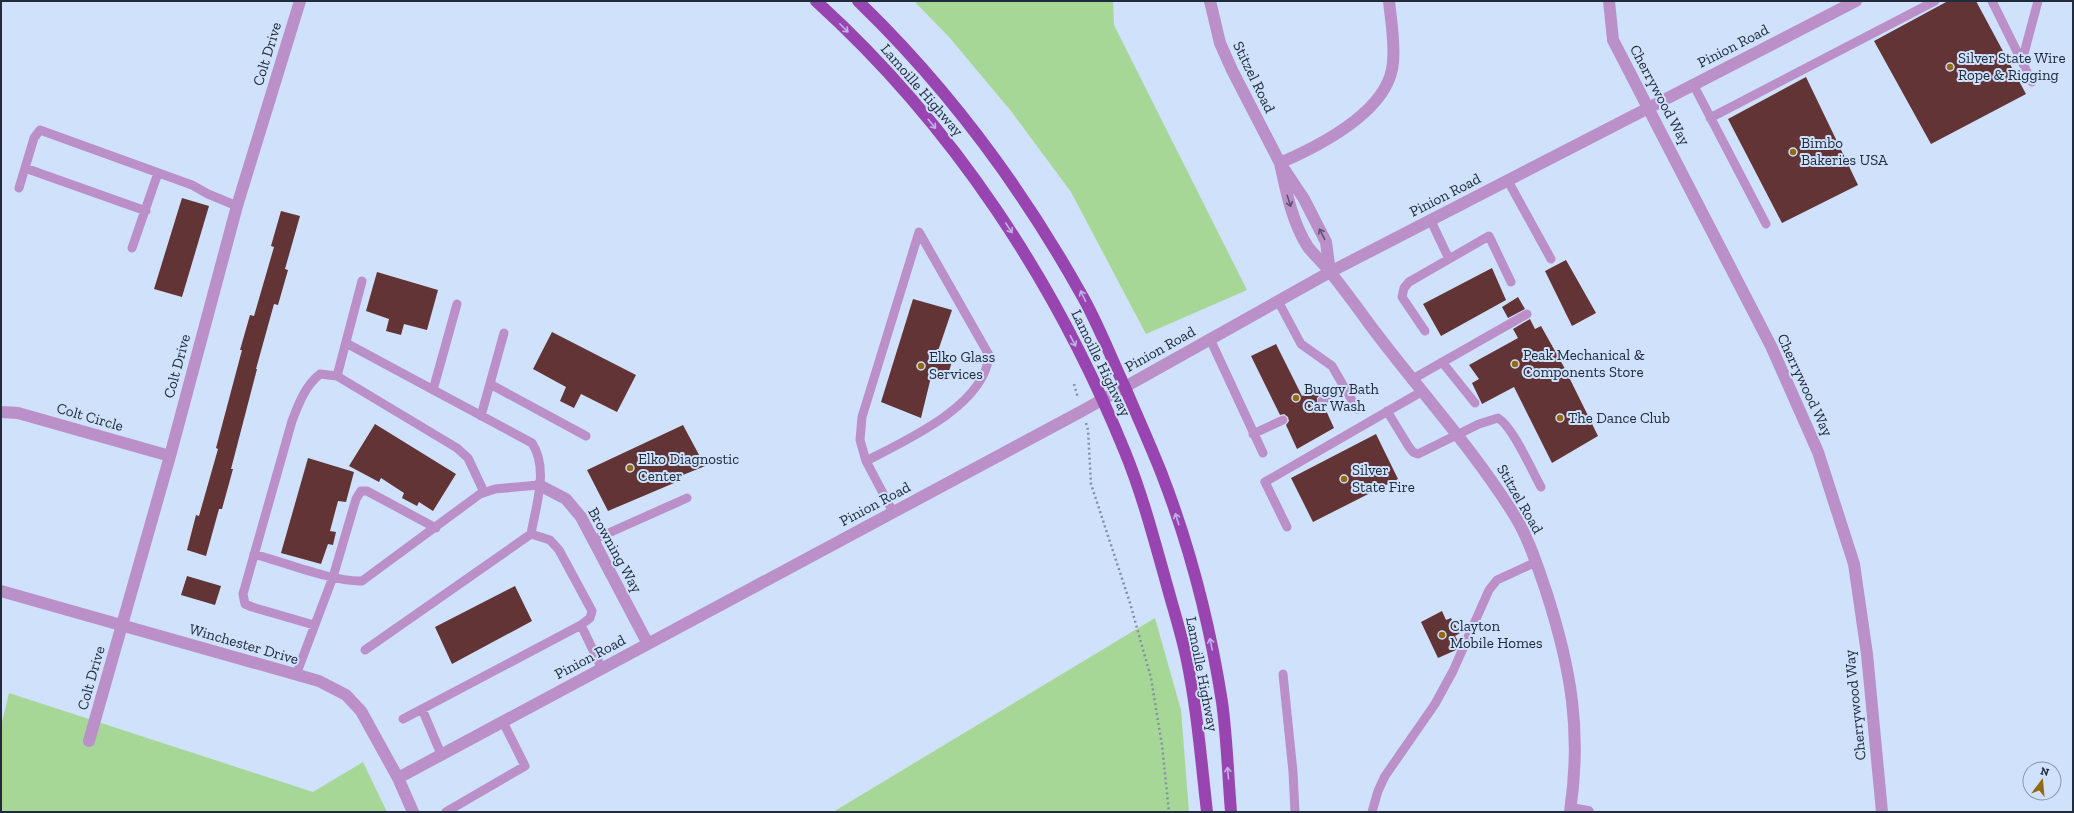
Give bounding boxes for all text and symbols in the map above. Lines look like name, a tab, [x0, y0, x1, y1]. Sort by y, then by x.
street label: Colt Drive	[249, 20, 285, 88]
street label: Pinion Road	[1694, 20, 1772, 72]
one-way arrow	[839, 23, 849, 33]
street label: Stitzel Road	[1229, 38, 1279, 116]
street label: Lamoille Highway	[877, 40, 967, 140]
street label: Cherrywood Way	[1626, 42, 1694, 149]
place label: Silver State Wire Rope & Rigging	[1958, 49, 2066, 84]
marker: Silver State Wire Rope & Rigging	[1945, 62, 1955, 72]
one-way arrow	[927, 118, 936, 129]
place label: Bimbo Bakeries USA	[1801, 134, 1888, 169]
marker: Bimbo Bakeries USA	[1788, 147, 1798, 157]
street label: Pinion Road	[1406, 169, 1484, 221]
one-way arrow	[1285, 195, 1293, 207]
one-way arrow	[1005, 222, 1013, 233]
one-way arrow	[1318, 228, 1325, 240]
one-way arrow	[1078, 291, 1086, 303]
street label: Lamoille Highway	[1067, 307, 1135, 420]
street label: Pinion Road	[1122, 322, 1199, 376]
street label: Cherrywood Way	[1773, 331, 1837, 439]
street label: Colt Drive	[160, 332, 194, 400]
one-way arrow	[1070, 335, 1077, 347]
place label: Peak Mechanical & Components Store	[1523, 346, 1645, 381]
place label: Elko Glass Services	[929, 348, 995, 383]
marker: Peak Mechanical & Components Store	[1510, 359, 1520, 369]
marker: Elko Glass Services	[916, 361, 926, 371]
place label: Buggy Bath Car Wash	[1304, 380, 1379, 415]
marker: Buggy Bath Car Wash	[1291, 393, 1301, 403]
street label: Colt Circle	[55, 399, 125, 435]
place label: The Dance Club	[1568, 409, 1670, 427]
marker: The Dance Club	[1555, 413, 1565, 423]
place label: Elko Diagnostic Center	[638, 450, 739, 485]
place label: Silver State Fire	[1352, 461, 1415, 496]
street label: Stitzel Road	[1493, 461, 1547, 537]
marker: Elko Diagnostic Center	[625, 463, 635, 473]
marker: Silver State Fire	[1339, 474, 1349, 484]
street label: Pinion Road	[837, 477, 914, 530]
street label: Browning Way	[584, 504, 646, 596]
one-way arrow	[1173, 513, 1180, 526]
street label: Lamoille Highway	[1182, 615, 1222, 733]
place label: Clayton Mobile Homes	[1450, 617, 1542, 652]
street label: Winchester Drive	[187, 620, 301, 668]
street label: Pinion Road	[552, 630, 629, 683]
marker: Clayton Mobile Homes	[1437, 630, 1447, 640]
one-way arrow	[1206, 638, 1214, 651]
street label: Colt Drive	[73, 644, 109, 712]
street label: Cherrywood Way	[1840, 648, 1870, 761]
north arrow	[2022, 761, 2062, 801]
text: N	[2039, 764, 2051, 779]
one-way arrow	[1224, 767, 1231, 780]

